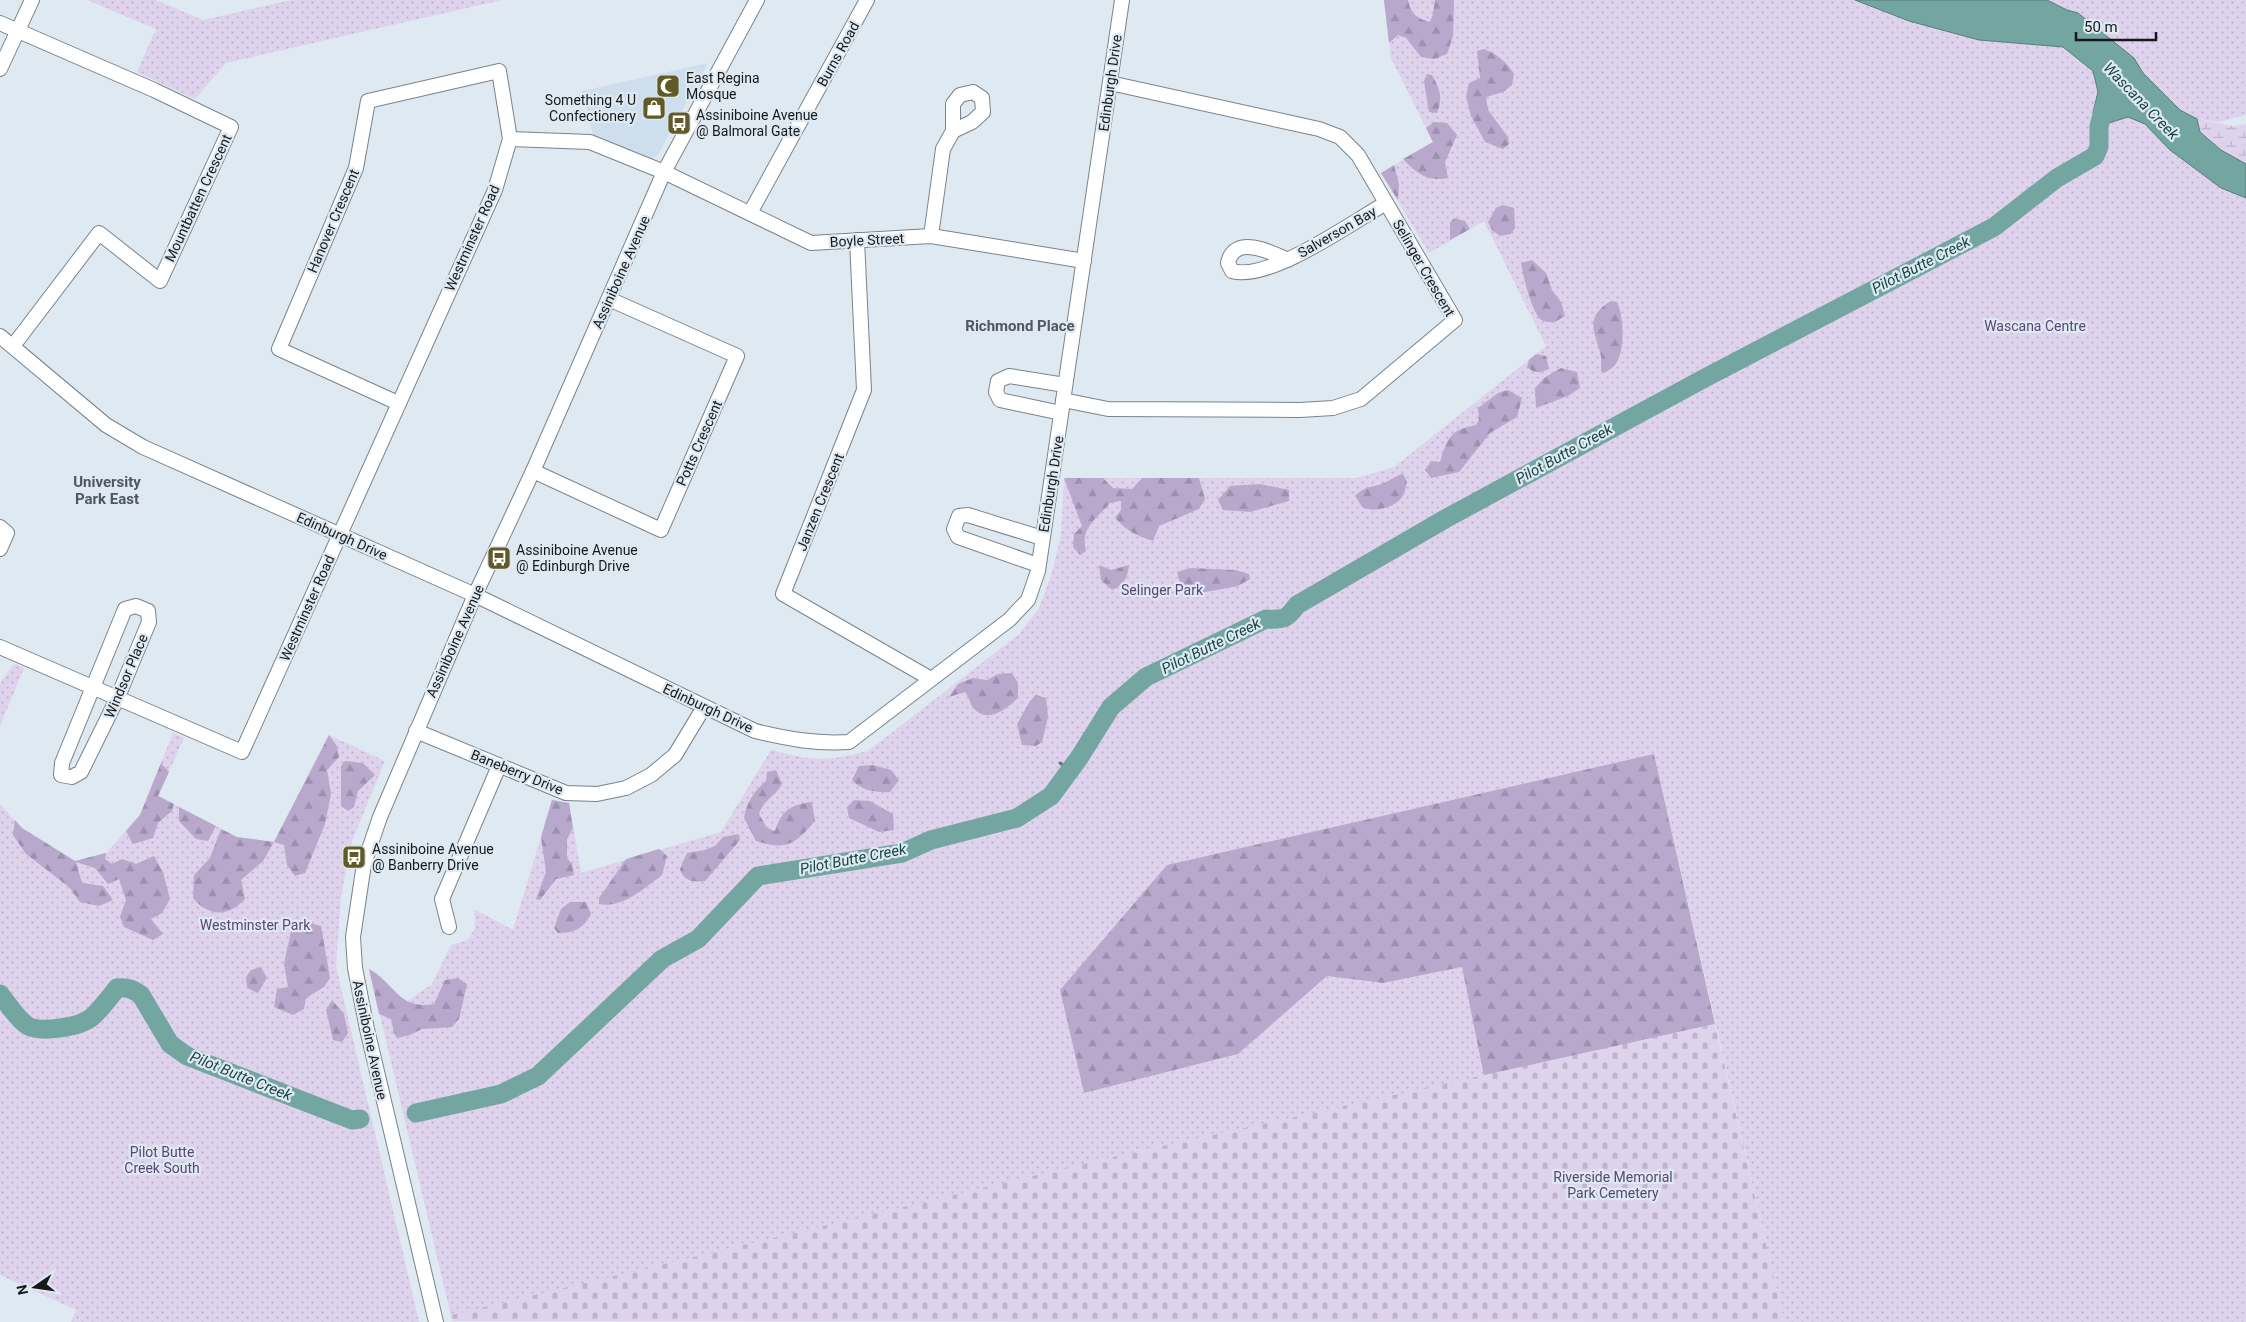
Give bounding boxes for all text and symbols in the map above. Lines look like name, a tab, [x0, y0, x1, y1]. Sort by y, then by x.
scale bar	[2076, 10, 2156, 42]
text: 50 m	[2084, 18, 2118, 36]
street label: Burns Road	[814, 19, 862, 89]
street label: Edinburgh Drive	[1095, 34, 1125, 132]
water label: Wascana Creek	[2100, 59, 2183, 144]
place label: East Regina Mosque	[686, 70, 760, 102]
mosque icon: East Regina Mosque	[655, 73, 681, 99]
place label: Something 4 U Confectionery	[545, 92, 636, 124]
shop icon: Something 4 U Confectionery	[641, 95, 667, 121]
place label: Assiniboine Avenue @ Balmoral Gate	[696, 107, 818, 139]
bus stop icon: Assiniboine Avenue @ Balmoral Gate	[666, 110, 692, 136]
street label: Mountbatten Crescent	[161, 131, 235, 264]
street label: Hanover Crescent	[304, 166, 362, 275]
street label: Westminster Road	[441, 182, 503, 294]
street label: Salverson Bay	[1295, 203, 1379, 261]
street label: Assiniboine Avenue	[589, 213, 653, 331]
street label: Selinger Crescent	[1390, 217, 1458, 320]
street label: Boyle Street	[829, 230, 905, 250]
water label: Pilot Butte Creek	[1869, 232, 1974, 298]
district label: Richmond Place	[965, 317, 1075, 335]
park label: Wascana Centre	[1984, 318, 2086, 334]
street label: Potts Crescent	[673, 397, 725, 488]
water label: Pilot Butte Creek	[1512, 420, 1616, 488]
street label: Edinburgh Drive	[1035, 435, 1067, 533]
street label: Janzen Crescent	[793, 450, 847, 553]
district label: University Park East	[73, 473, 141, 508]
street label: Edinburgh Drive	[294, 509, 390, 563]
place label: Assiniboine Avenue @ Edinburgh Drive	[516, 542, 638, 574]
bus stop icon: Assiniboine Avenue @ Edinburgh Drive	[486, 545, 512, 571]
street label: Westminster Road	[276, 552, 338, 664]
street label: Assiniboine Avenue	[423, 582, 487, 700]
park label: Selinger Park	[1121, 582, 1204, 598]
water label: Pilot Butte Creek	[1158, 614, 1264, 678]
street label: Windsor Place	[101, 632, 151, 720]
street label: Edinburgh Drive	[660, 680, 756, 736]
street label: Baneberry Drive	[469, 746, 565, 798]
water label: Pilot Butte Creek	[798, 840, 908, 878]
place label: Assiniboine Avenue @ Banberry Drive	[372, 841, 494, 873]
bus stop icon: Assiniboine Avenue @ Banberry Drive	[341, 844, 367, 870]
park label: Westminster Park	[200, 917, 311, 933]
street label: Assiniboine Avenue	[350, 979, 390, 1101]
water label: Pilot Butte Creek	[188, 1047, 295, 1105]
park label: Pilot Butte Creek South	[124, 1144, 200, 1176]
park label: Riverside Memorial Park Cemetery	[1553, 1169, 1673, 1201]
north arrow	[10, 1262, 60, 1312]
text: N	[13, 1283, 31, 1297]

